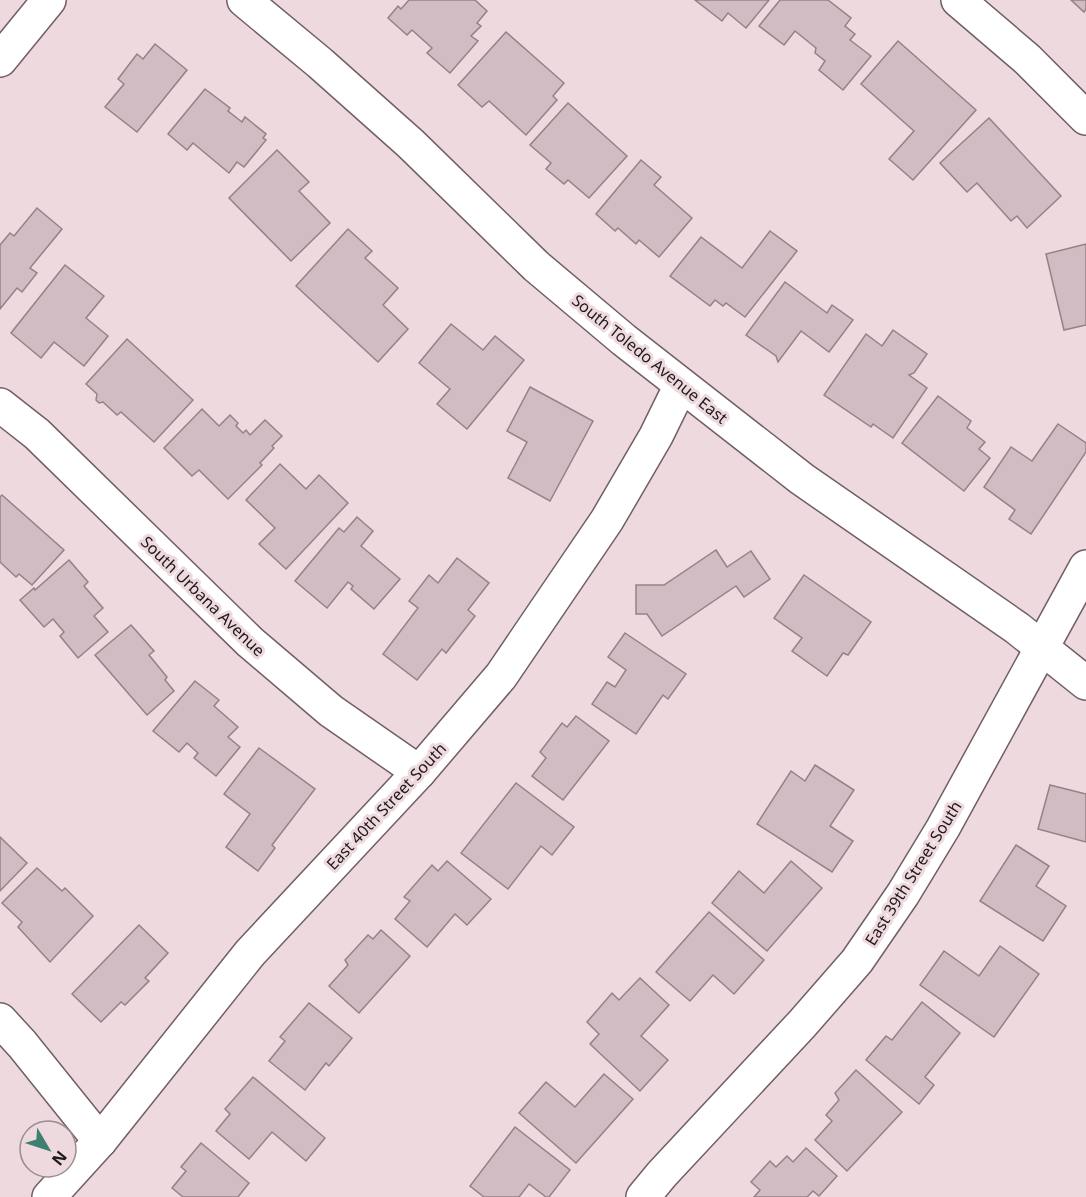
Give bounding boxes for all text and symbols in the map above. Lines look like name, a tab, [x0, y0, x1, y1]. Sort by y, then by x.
street label: South Toledo Avenue East	[568, 289, 733, 429]
street label: South Urbana Avenue	[136, 531, 270, 661]
street label: East 40th Street South	[321, 738, 451, 874]
street label: East 39th Street South	[860, 797, 966, 949]
north arrow	[18, 1119, 78, 1179]
text: N	[47, 1146, 72, 1170]

